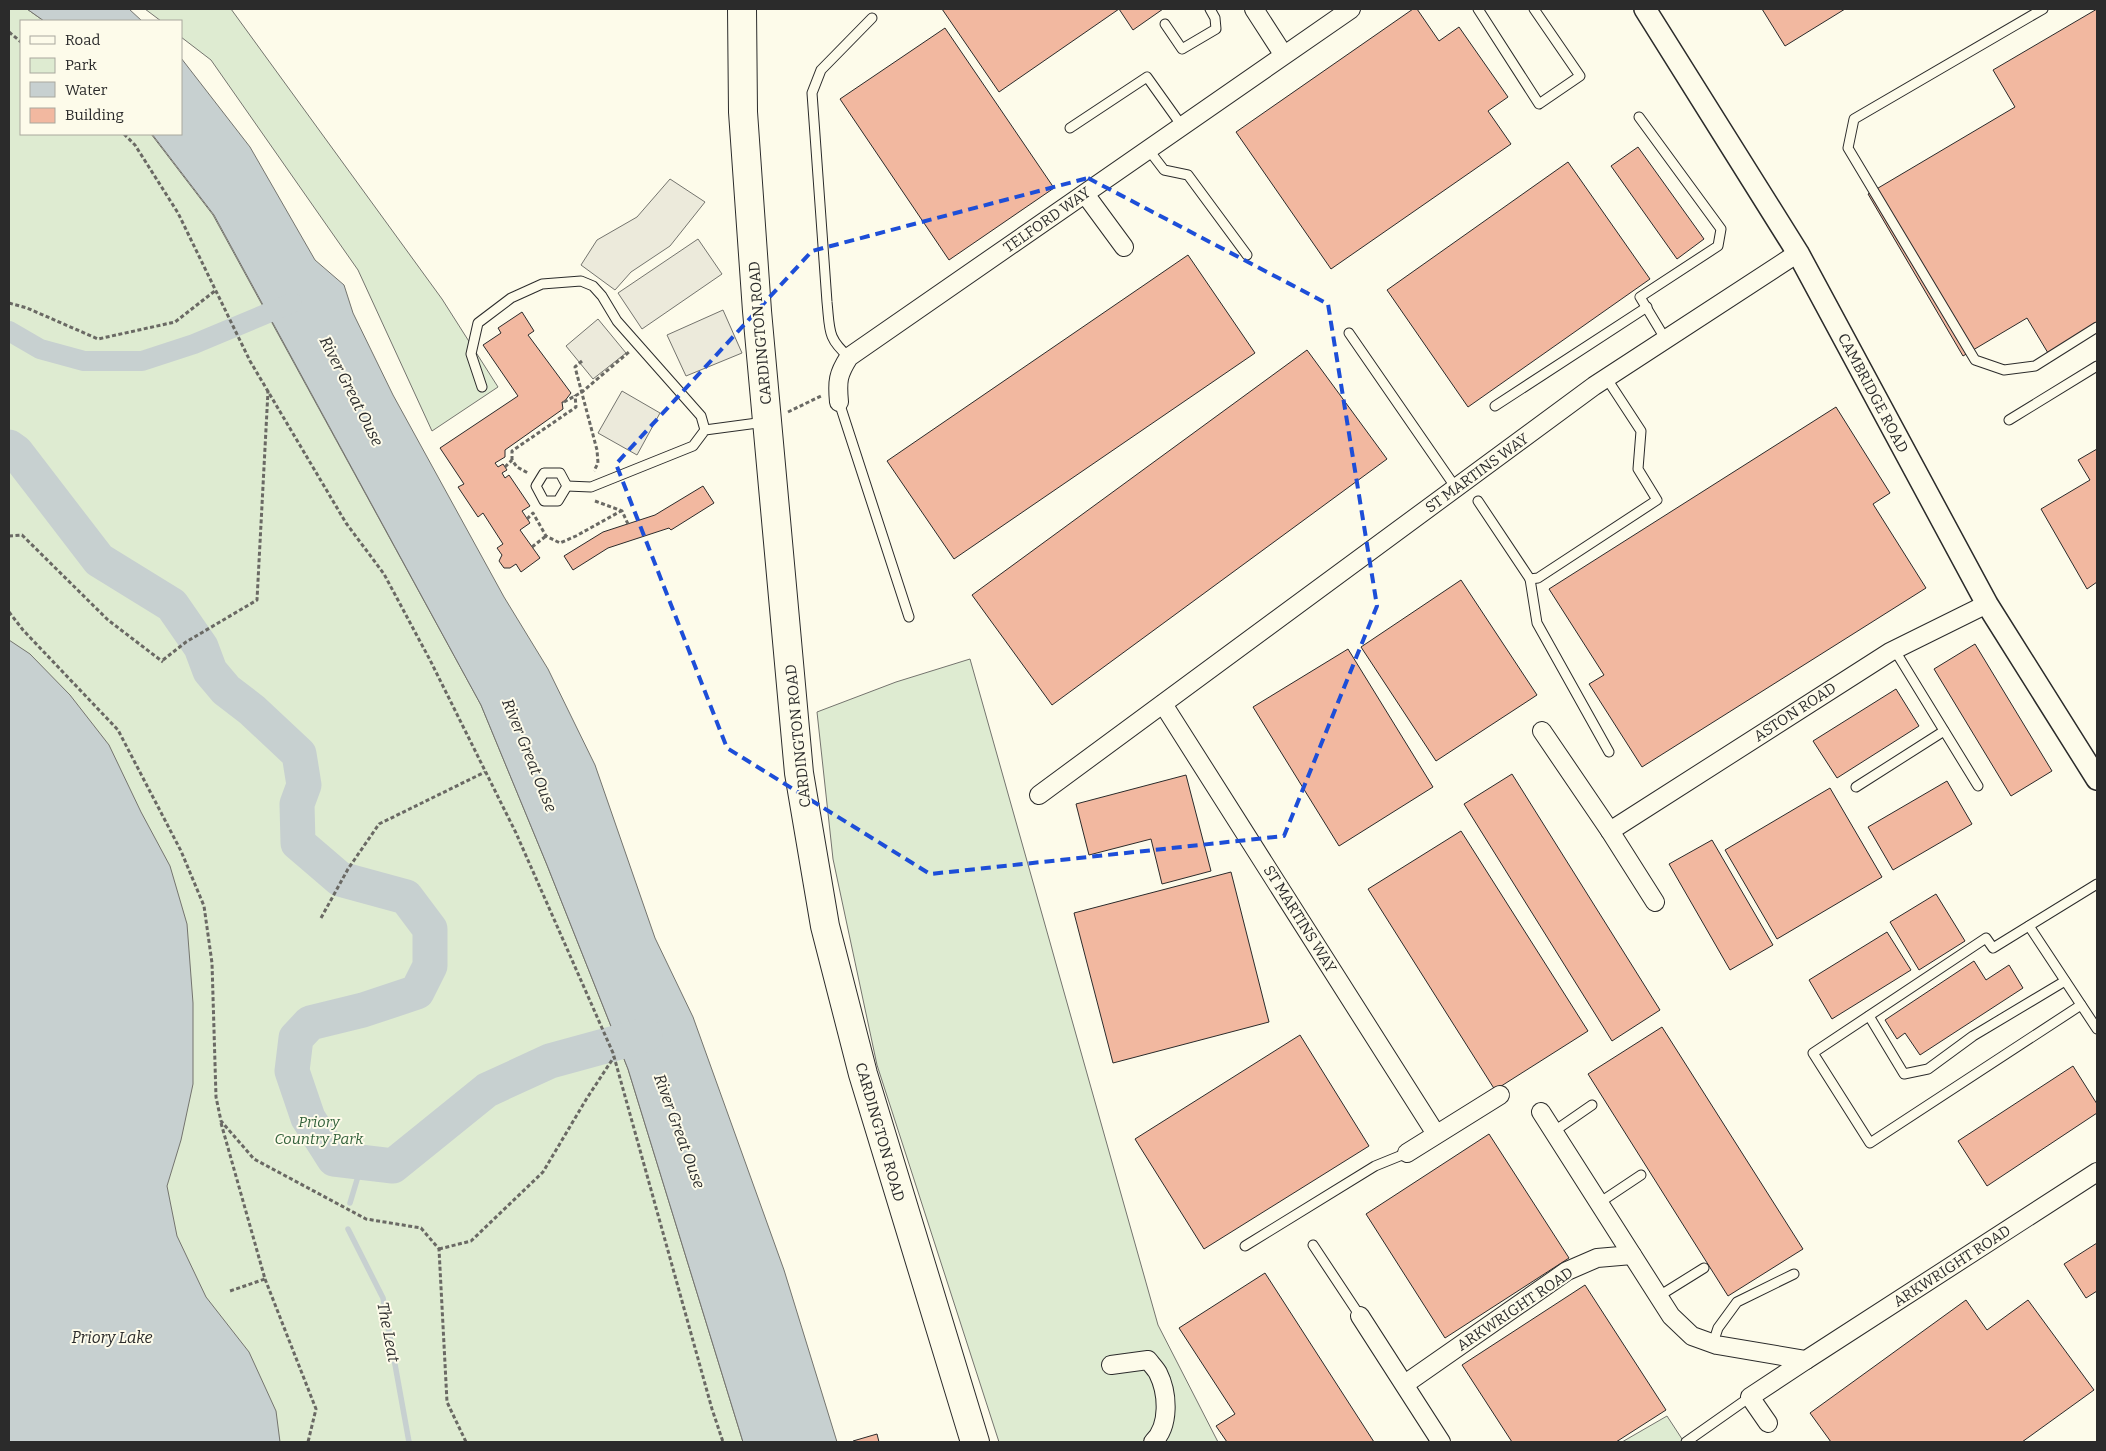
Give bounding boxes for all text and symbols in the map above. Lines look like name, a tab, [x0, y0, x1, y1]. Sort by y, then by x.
legend	[20, 20, 182, 135]
text: Road	[65, 31, 100, 49]
text: Park	[65, 56, 97, 74]
text: Water	[65, 81, 108, 99]
text: Building	[65, 106, 124, 124]
street label: TELFORD WAY	[1000, 183, 1094, 257]
street label: CARDINGTON ROAD	[745, 261, 775, 405]
street label: CAMBRIDGE ROAD	[1834, 330, 1912, 456]
water label: River Great Ouse	[316, 333, 387, 449]
street label: ST MARTINS WAY	[1422, 429, 1532, 516]
street label: CARDINGTON ROAD	[782, 663, 814, 809]
street label: ASTON ROAD	[1750, 679, 1840, 745]
water label: River Great Ouse	[498, 696, 561, 815]
street label: ST MARTINS WAY	[1260, 862, 1340, 976]
street label: CARDINGTON ROAD	[852, 1060, 908, 1204]
water label: River Great Ouse	[650, 1071, 709, 1191]
park label: Priory Country Park	[275, 1113, 364, 1148]
street label: ARKWRIGHT ROAD	[1890, 1221, 2014, 1311]
street label: ARKWRIGHT ROAD	[1453, 1263, 1577, 1355]
water label: The Leat	[373, 1300, 404, 1364]
water label: Priory Lake	[71, 1328, 153, 1347]

